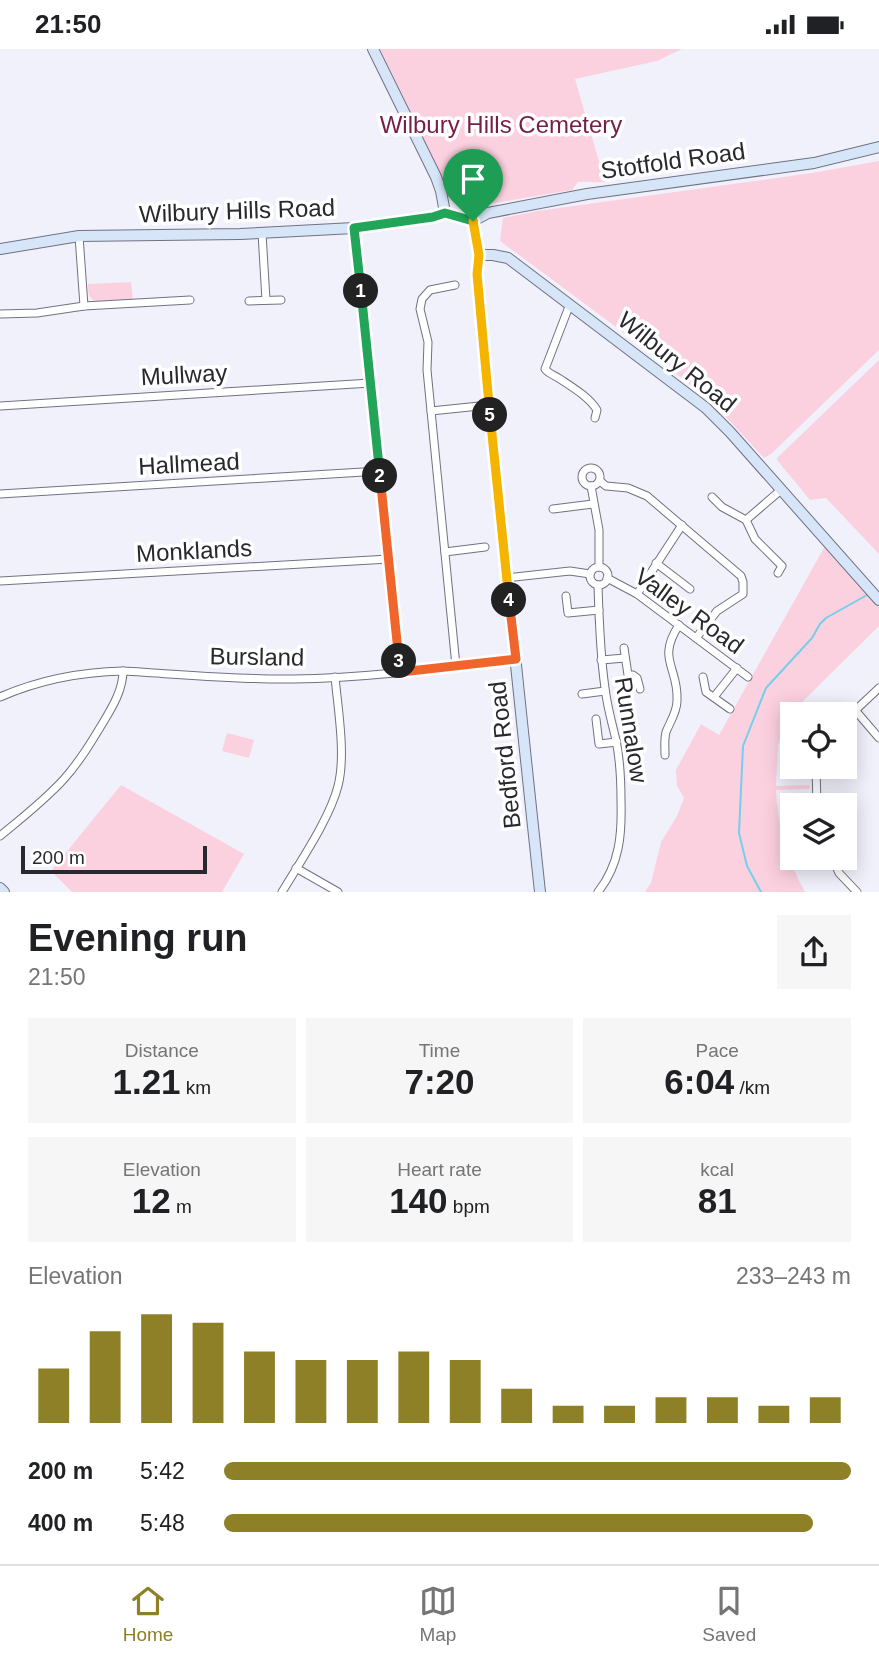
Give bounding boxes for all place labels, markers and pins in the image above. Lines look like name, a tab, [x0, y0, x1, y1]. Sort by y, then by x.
pin	[443, 149, 503, 221]
pin: 1	[344, 273, 378, 309]
pin: 5	[472, 397, 508, 433]
pin: 2	[362, 459, 398, 493]
pin: 4	[491, 583, 526, 617]
pin: 3	[382, 643, 416, 679]

